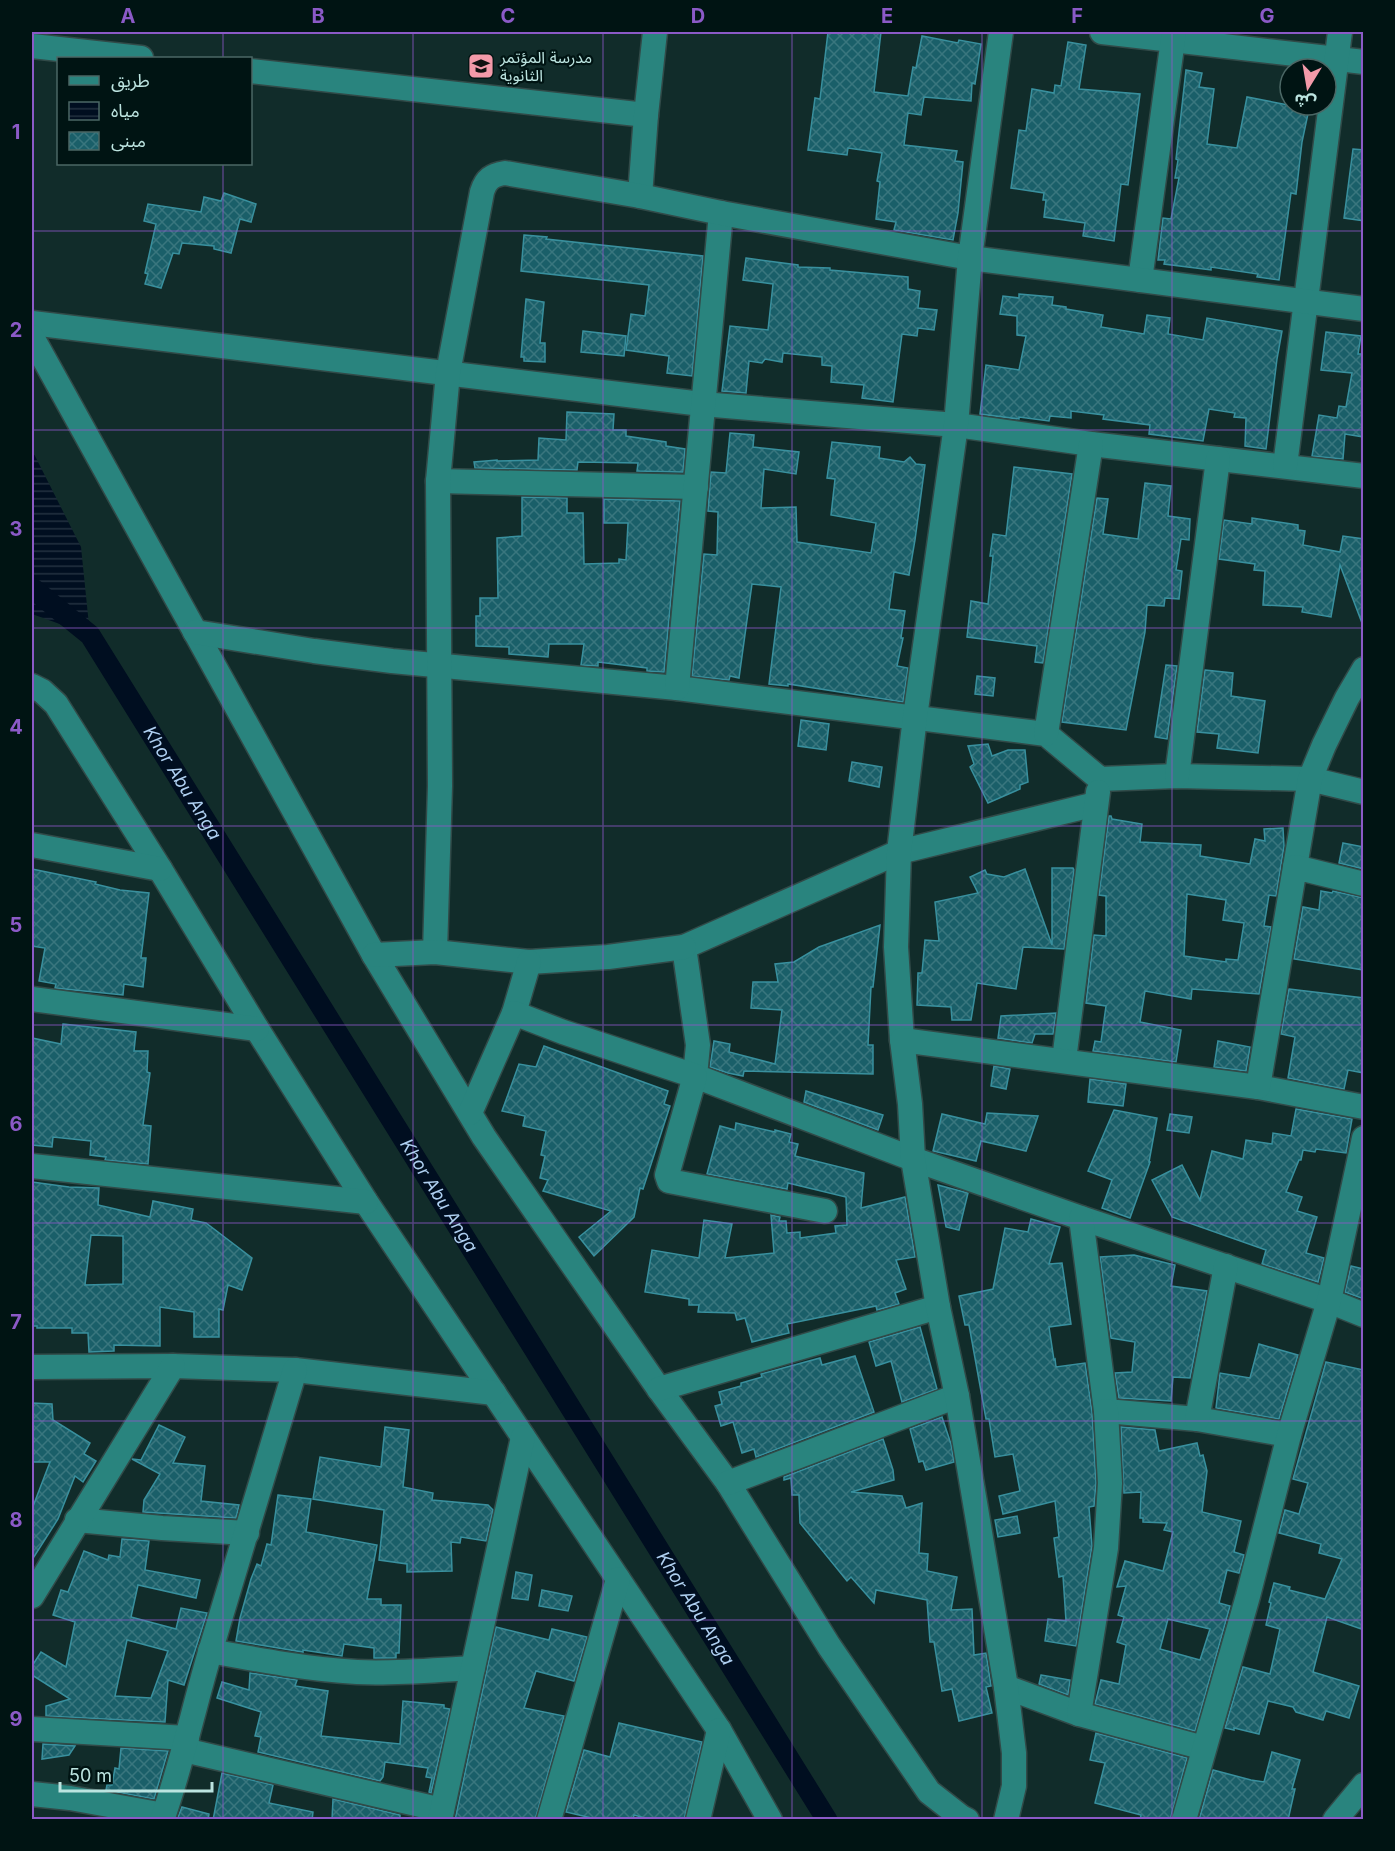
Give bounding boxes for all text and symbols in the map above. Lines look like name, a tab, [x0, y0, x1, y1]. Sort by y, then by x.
text: A	[121, 4, 136, 28]
text: B	[311, 4, 325, 28]
text: C	[501, 4, 515, 28]
text: D	[691, 4, 705, 28]
text: E	[881, 4, 893, 28]
text: F	[1071, 4, 1083, 28]
text: G	[1259, 4, 1275, 28]
place label: مدرسة المؤتمر الثانوية	[499, 47, 592, 85]
school or university icon: مدرسة المؤتمر الثانوية	[466, 51, 496, 81]
legend	[57, 57, 252, 165]
north arrow	[1278, 57, 1338, 117]
text: طريق	[111, 70, 150, 92]
text: ش	[1292, 90, 1318, 114]
text: مياه	[111, 100, 140, 121]
text: 1	[12, 120, 20, 144]
text: مبنى	[111, 130, 146, 152]
text: 2	[10, 318, 22, 342]
text: 3	[10, 517, 22, 541]
text: 4	[9, 715, 23, 739]
water label: Khor Abu Anga	[139, 722, 226, 843]
text: 5	[10, 913, 22, 937]
text: 6	[10, 1112, 23, 1136]
water label: Khor Abu Anga	[396, 1135, 482, 1256]
text: 7	[10, 1310, 22, 1334]
text: 8	[9, 1508, 23, 1532]
water label: Khor Abu Anga	[653, 1548, 739, 1669]
text: 9	[10, 1707, 23, 1731]
scale bar	[60, 1755, 212, 1793]
text: 50 m	[69, 1765, 112, 1786]

